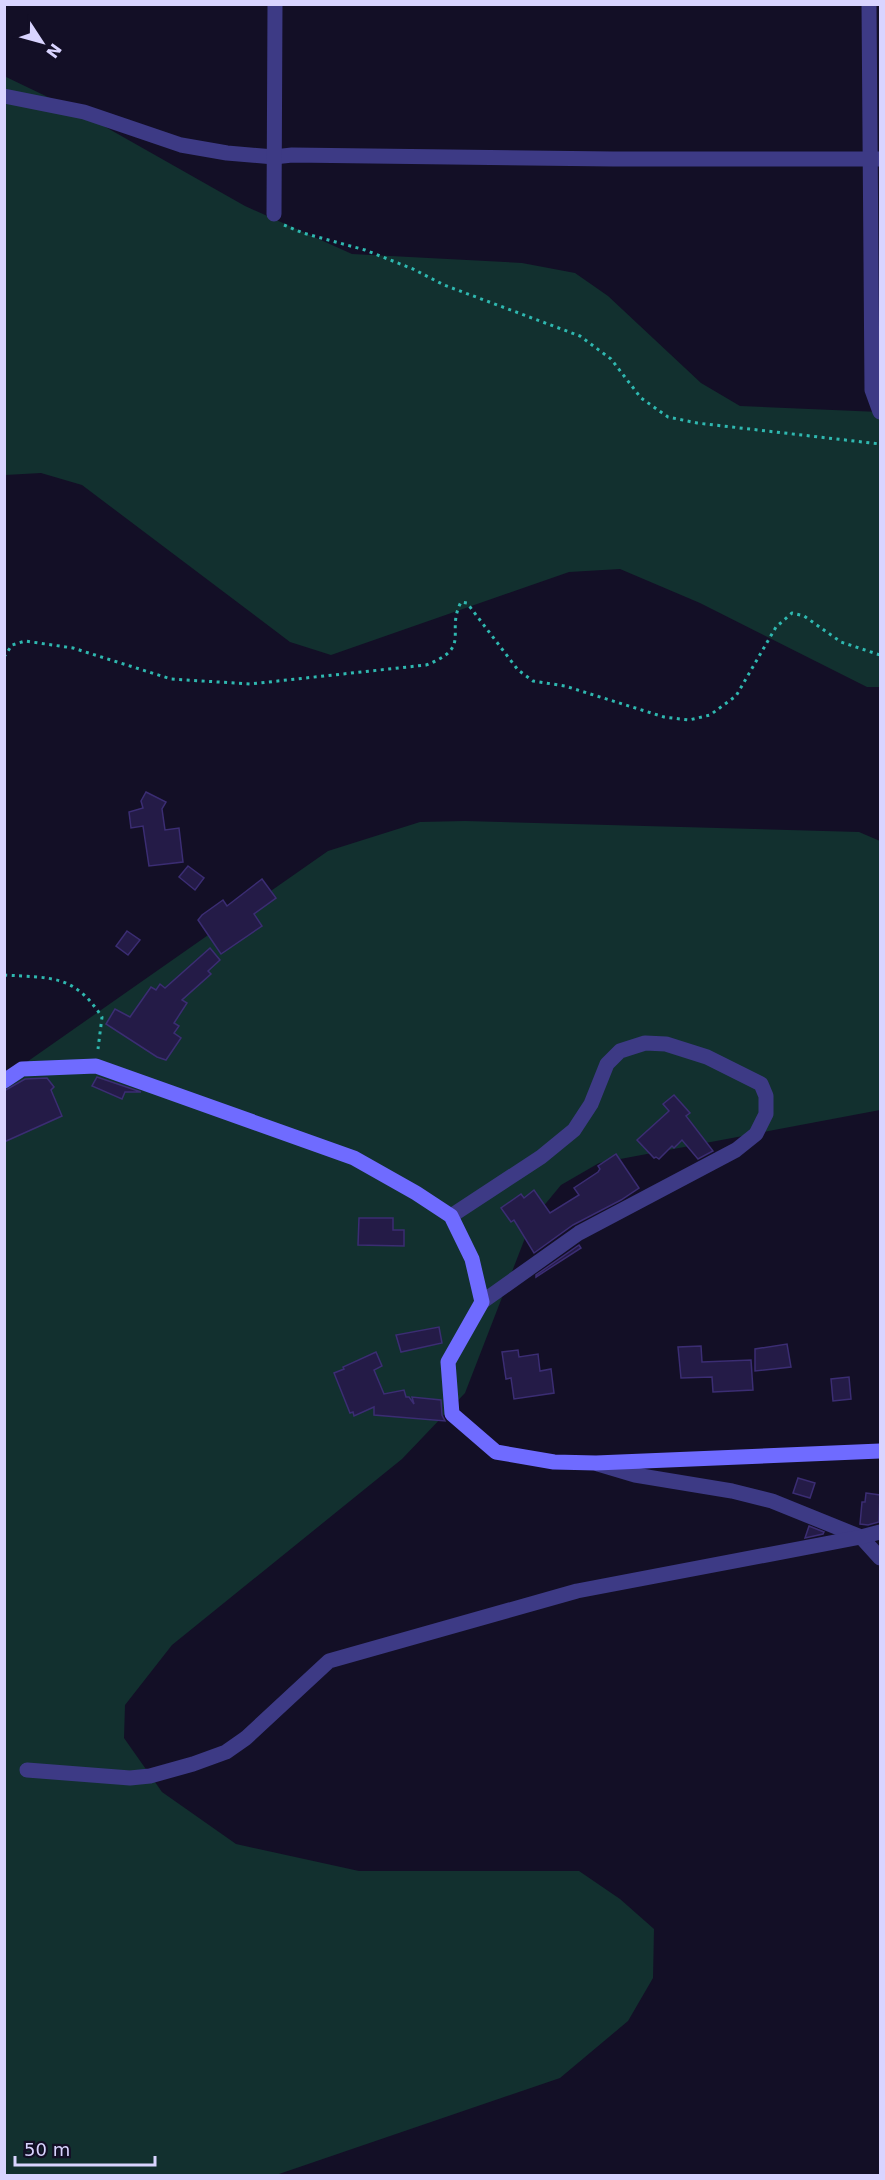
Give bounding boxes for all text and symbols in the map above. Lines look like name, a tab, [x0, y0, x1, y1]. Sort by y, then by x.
north arrow	[12, 12, 72, 72]
text: N	[42, 40, 65, 62]
scale bar	[15, 2129, 154, 2167]
text: 50 m	[24, 2139, 70, 2160]

